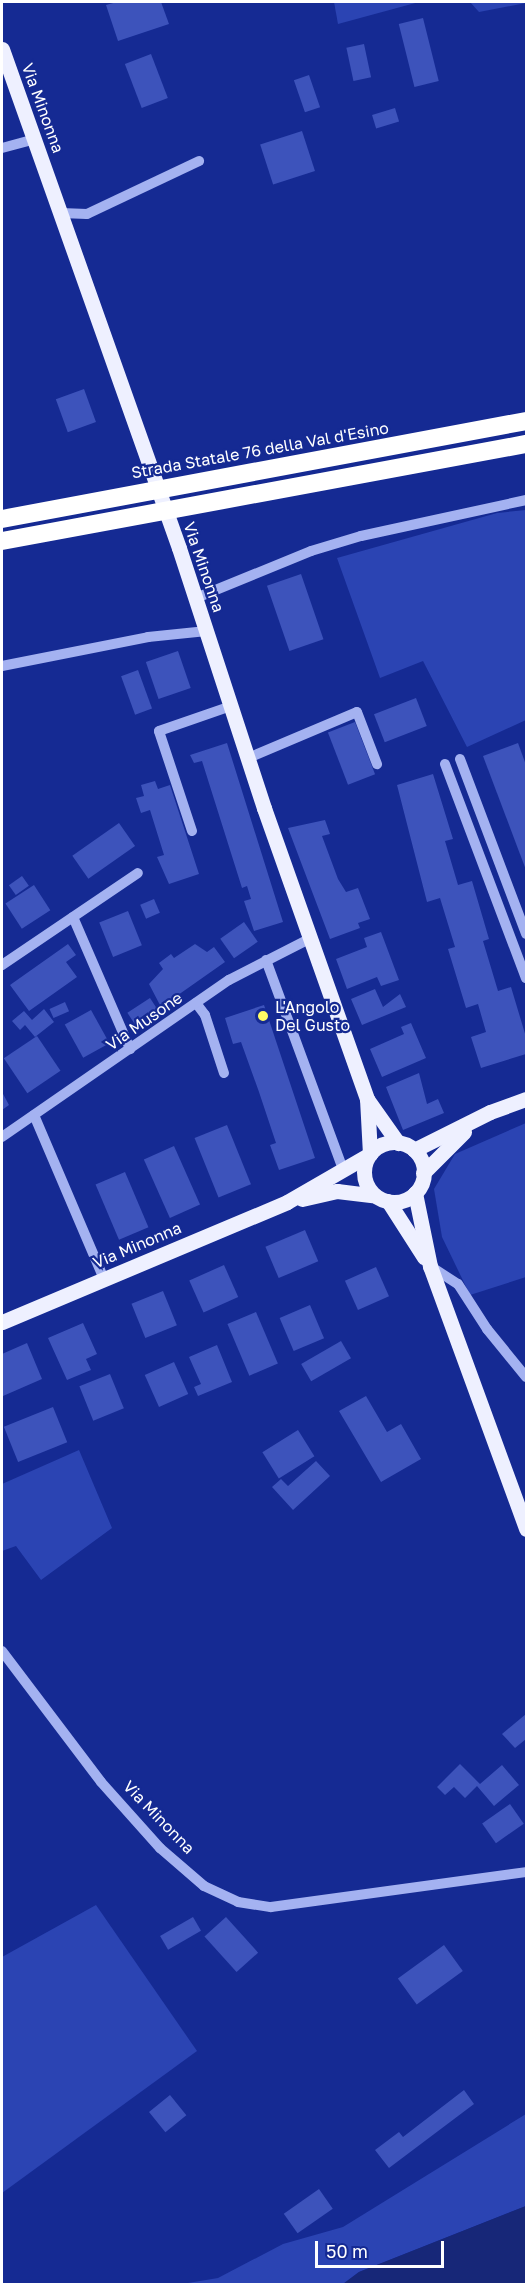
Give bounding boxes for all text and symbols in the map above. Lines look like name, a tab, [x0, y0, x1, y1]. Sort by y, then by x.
street label: Via Minonna	[18, 60, 68, 156]
street label: Strada Statale 76 della Val d'Esino	[130, 418, 390, 482]
street label: Via Minonna	[180, 519, 228, 615]
street label: Via Musone	[102, 988, 186, 1054]
place label: L'Angolo Del Gusto	[275, 997, 350, 1035]
marker: L'Angolo Del Gusto	[256, 1009, 270, 1023]
street label: Via Minonna	[90, 1218, 184, 1272]
street label: Via Minonna	[119, 1776, 199, 1858]
scale bar	[318, 2229, 447, 2267]
text: 50 m	[326, 2240, 368, 2262]

